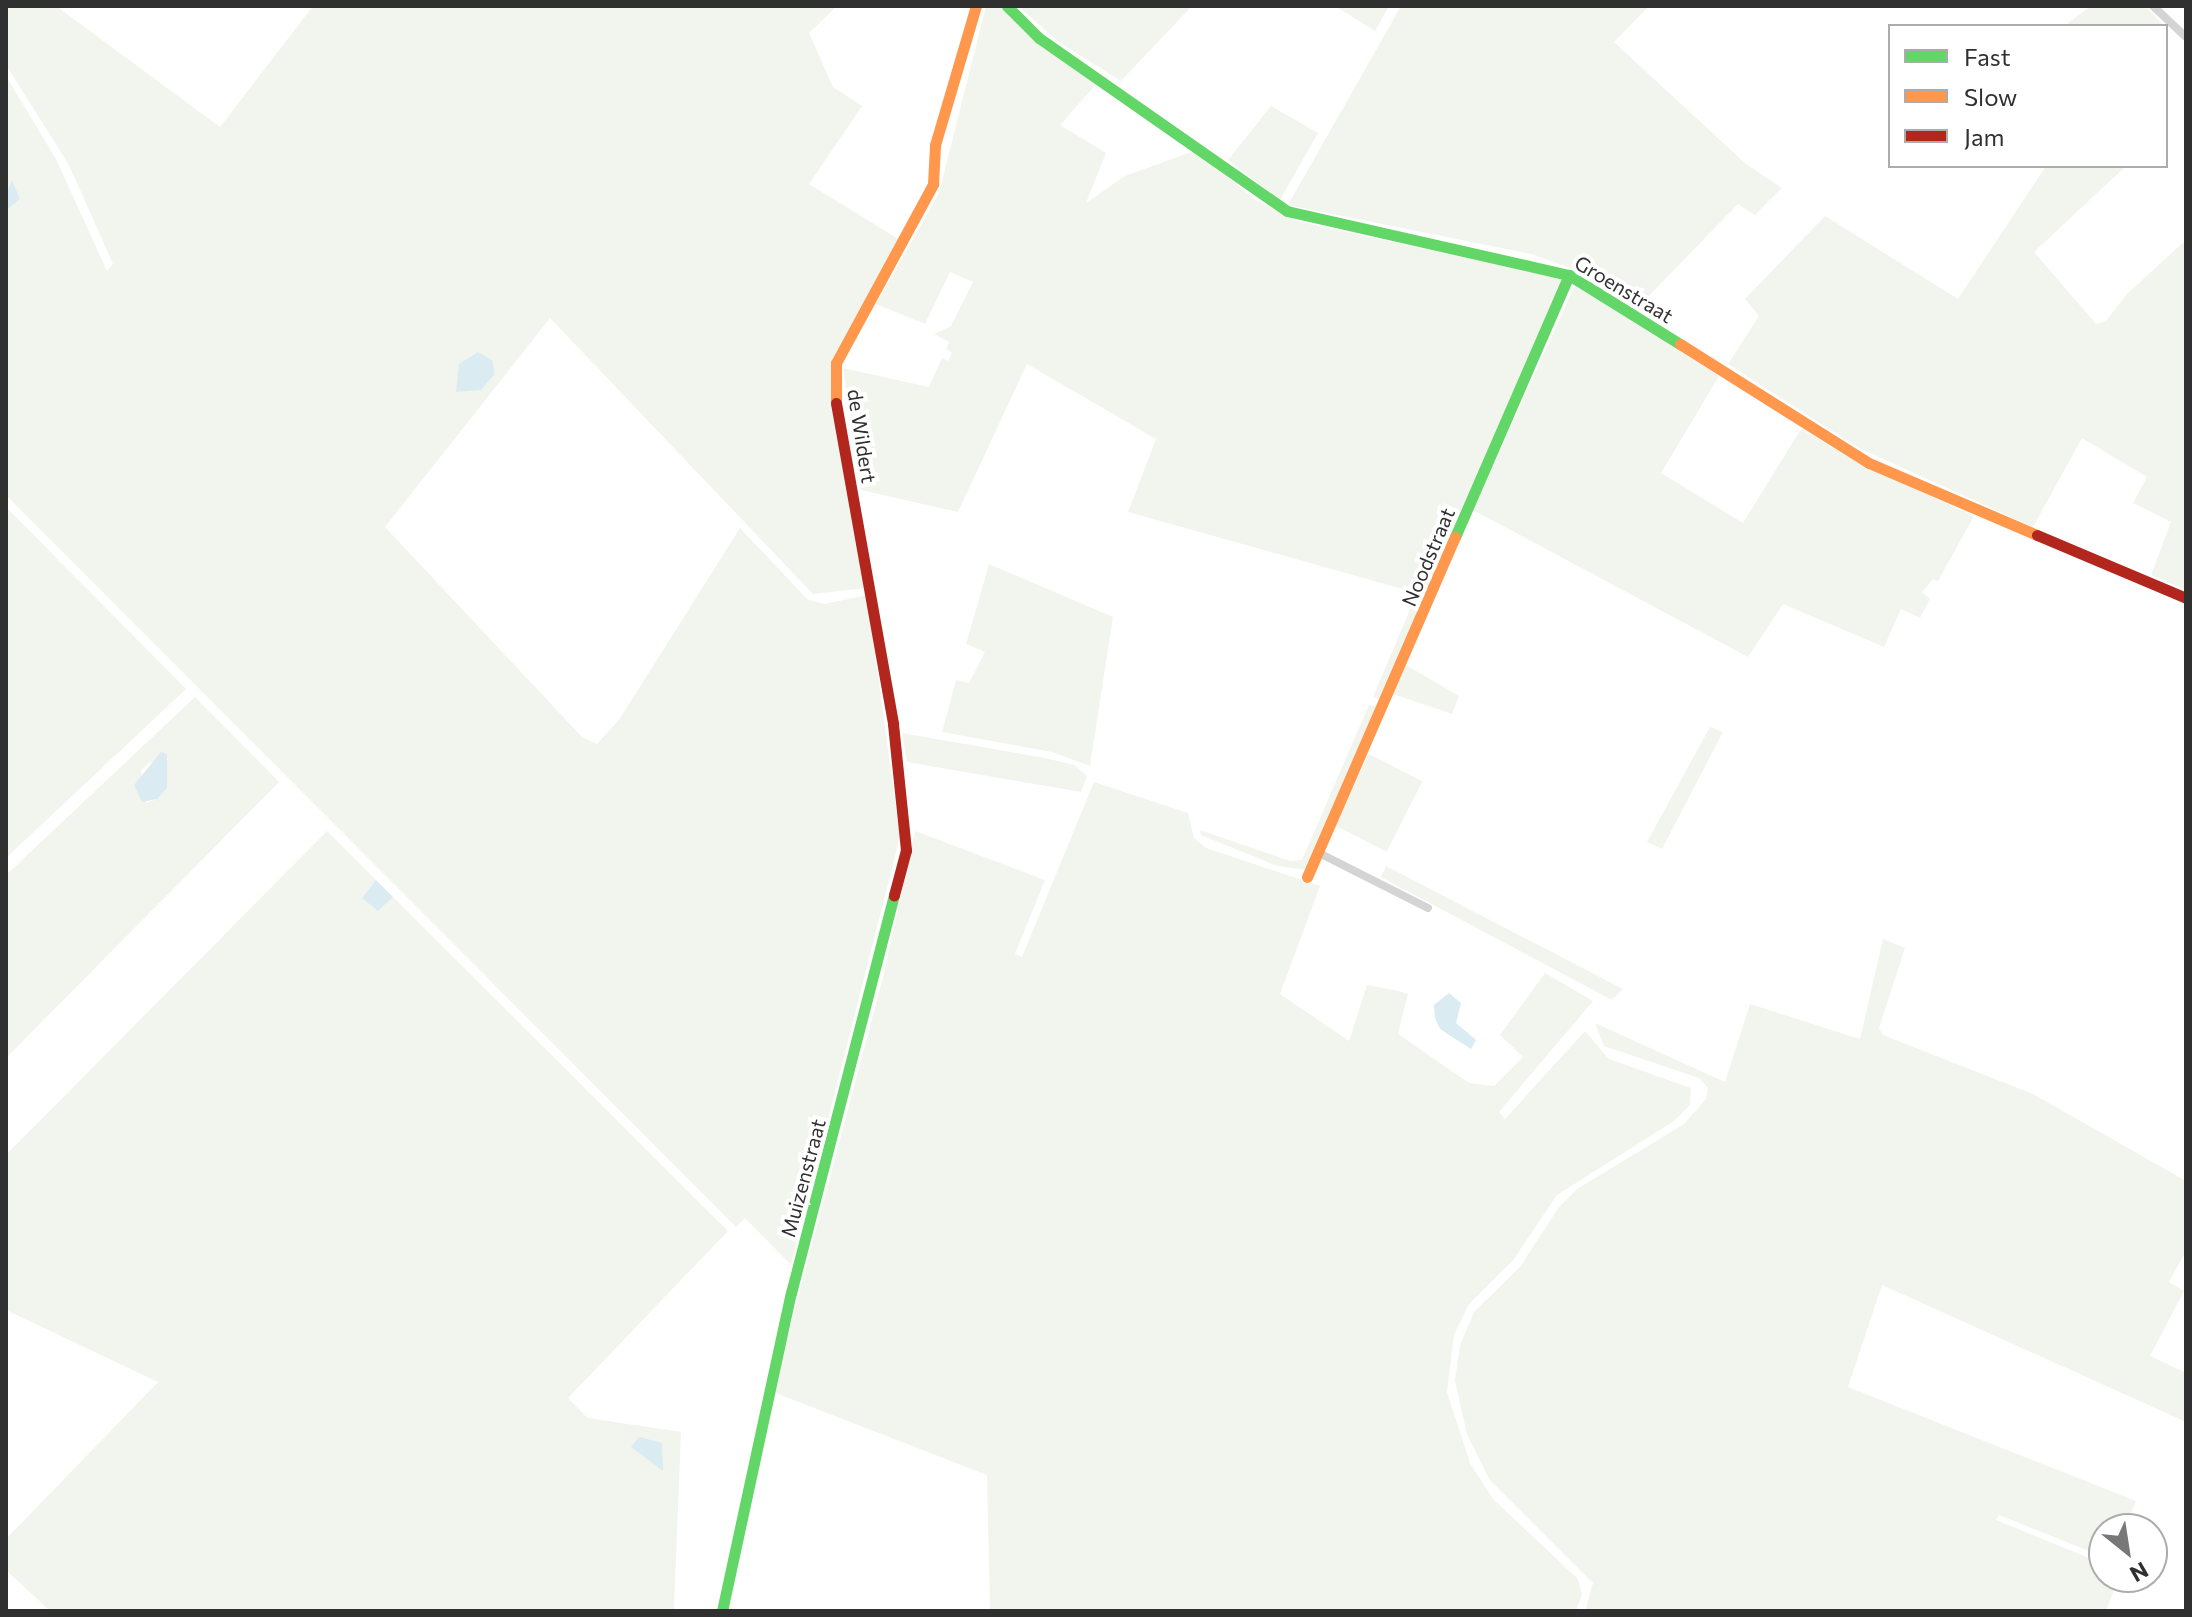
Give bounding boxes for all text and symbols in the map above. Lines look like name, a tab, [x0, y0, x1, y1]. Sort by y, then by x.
legend	[1888, 24, 2168, 168]
text: Fast	[1964, 42, 2011, 71]
text: Slow	[1964, 82, 2017, 111]
text: Jam	[1964, 122, 2004, 151]
street label: Groenstraat	[1570, 250, 1678, 328]
street label: de Wildert	[843, 387, 881, 485]
street label: Noodstraat	[1397, 504, 1459, 610]
street label: Muizenstraat	[776, 1116, 830, 1240]
north arrow	[2088, 1513, 2168, 1593]
text: N	[2125, 1557, 2153, 1588]

